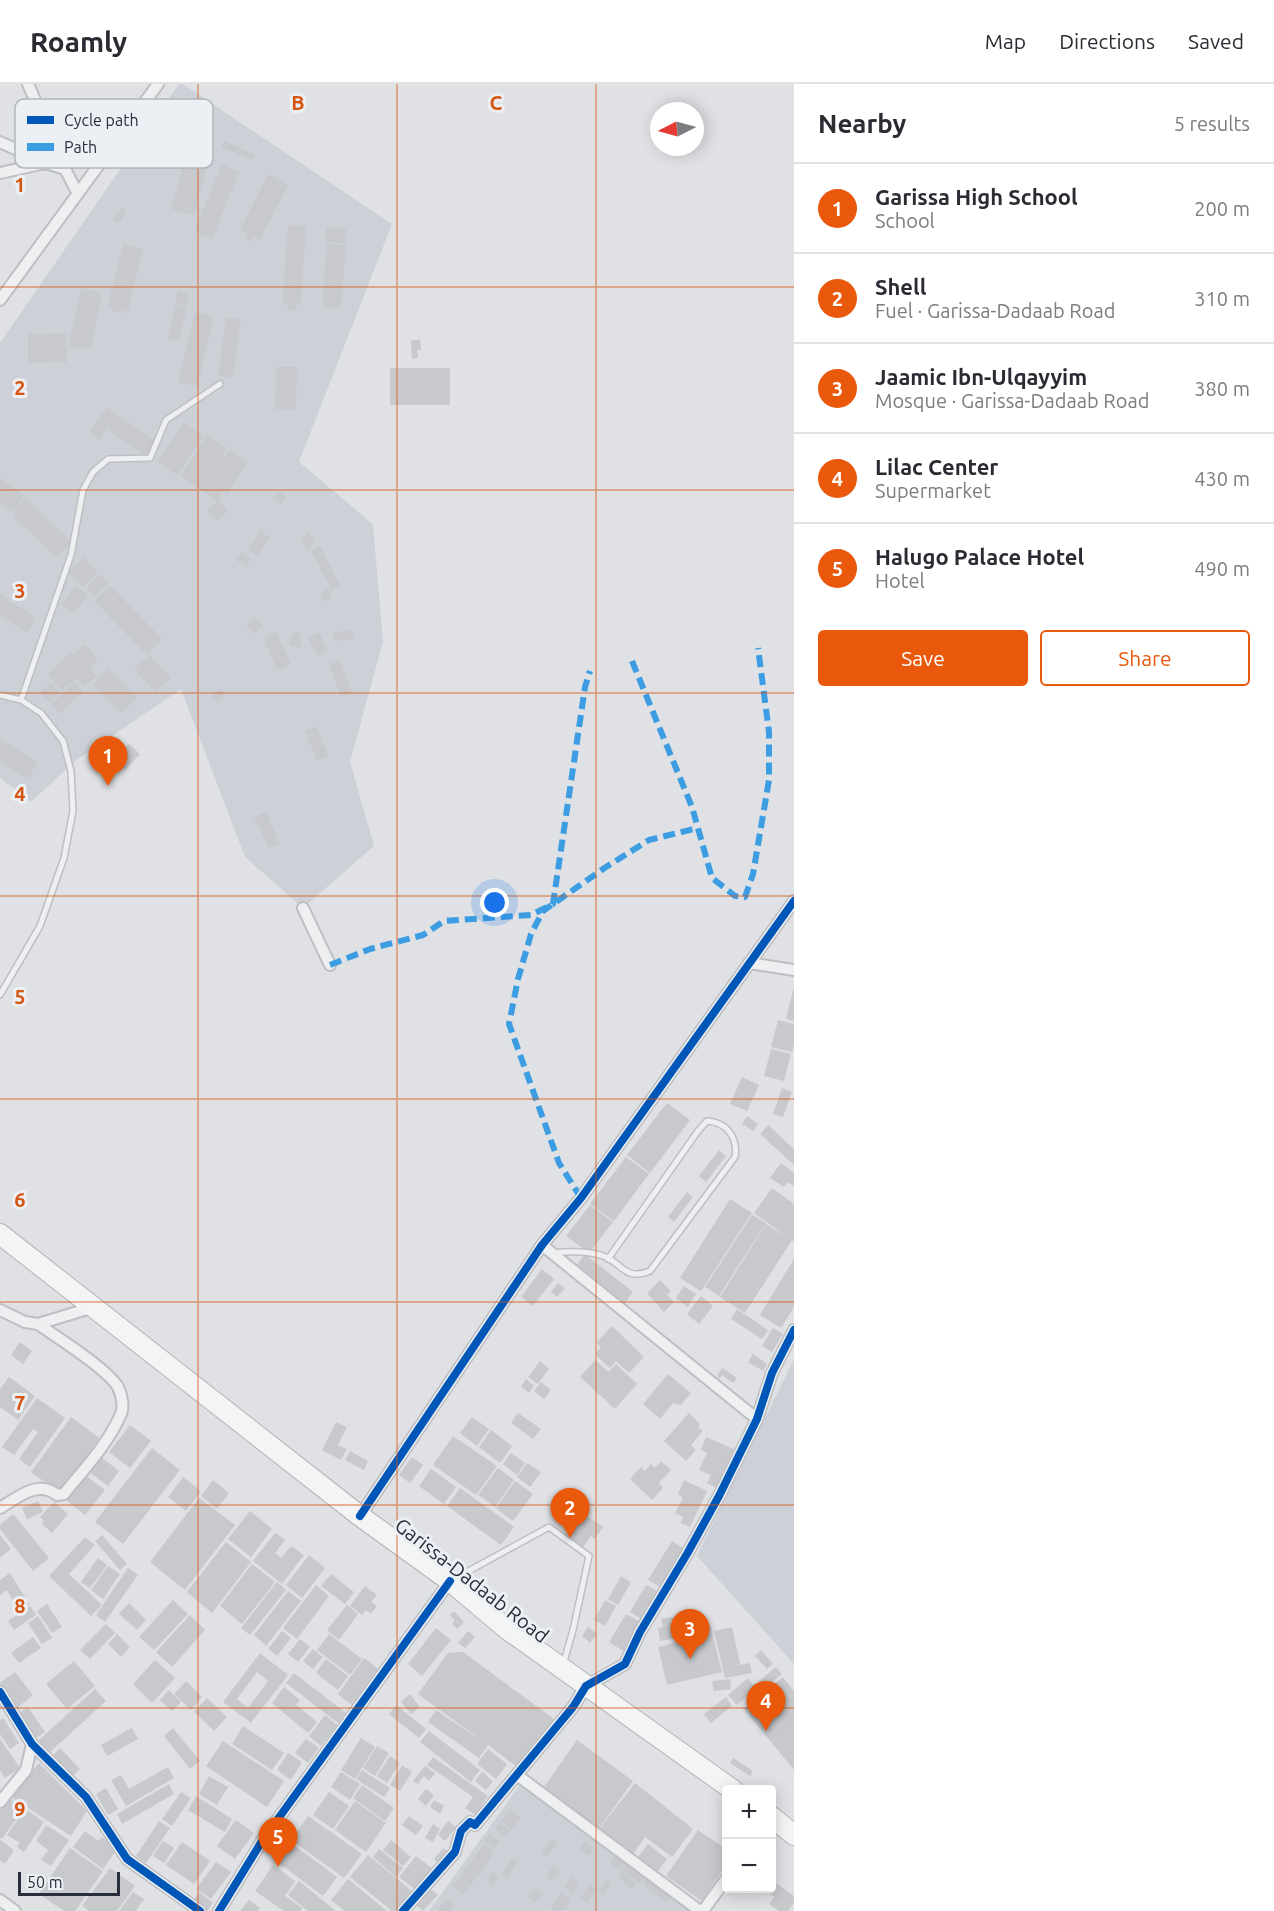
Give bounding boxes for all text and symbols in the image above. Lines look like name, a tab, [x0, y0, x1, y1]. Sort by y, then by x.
text: Roamly	[30, 26, 127, 57]
text: Map	[985, 29, 1026, 53]
text: Directions	[1059, 29, 1155, 53]
text: Saved	[1188, 29, 1244, 53]
text: B	[291, 91, 305, 114]
text: C	[490, 91, 503, 114]
legend	[15, 99, 213, 168]
north arrow	[650, 102, 704, 156]
text: Nearby	[818, 109, 906, 138]
text: Cycle path	[64, 111, 139, 129]
text: 5 results	[1174, 112, 1250, 135]
text: Path	[64, 138, 97, 156]
text: 1	[14, 173, 26, 196]
text: Garissa High School	[875, 184, 1078, 209]
text: 1	[832, 197, 843, 220]
text: 200 m	[1194, 197, 1250, 220]
text: School	[875, 209, 935, 232]
text: Shell	[875, 274, 926, 299]
text: 2	[832, 287, 843, 310]
text: 310 m	[1194, 287, 1250, 310]
text: Fuel · Garissa-Dadaab Road	[875, 299, 1115, 322]
text: Jaamic Ibn-Ulqayyim	[875, 364, 1087, 389]
text: 2	[14, 376, 26, 399]
text: 3	[832, 377, 843, 400]
text: 380 m	[1194, 377, 1250, 400]
text: Mosque · Garissa-Dadaab Road	[875, 389, 1149, 412]
text: Lilac Center	[875, 454, 998, 479]
text: 4	[832, 467, 843, 490]
text: 430 m	[1194, 467, 1250, 490]
text: Supermarket	[875, 479, 991, 502]
text: Halugo Palace Hotel	[875, 544, 1084, 569]
text: 5	[832, 557, 843, 580]
text: 490 m	[1194, 557, 1250, 580]
text: Hotel	[875, 569, 925, 592]
text: 3	[14, 579, 26, 602]
button: Save	[818, 630, 1028, 686]
button: Share	[1040, 630, 1250, 686]
pin: 1	[88, 736, 128, 786]
text: 4	[14, 782, 26, 805]
your location	[480, 888, 509, 917]
text: 5	[14, 985, 26, 1008]
text: 6	[14, 1188, 26, 1211]
text: 7	[14, 1391, 26, 1414]
pin: 2	[550, 1488, 590, 1538]
street label: Garissa-Dadaab Road	[391, 1513, 553, 1647]
text: 8	[14, 1594, 26, 1617]
pin: 3	[670, 1610, 710, 1659]
pin: 4	[746, 1682, 786, 1731]
map controls	[722, 1785, 776, 1893]
button: +	[722, 1785, 776, 1839]
text: 9	[14, 1797, 26, 1820]
pin: 5	[258, 1818, 298, 1867]
button: −	[722, 1839, 776, 1893]
scale bar	[18, 1869, 120, 1896]
text: 50 m	[27, 1873, 63, 1891]

